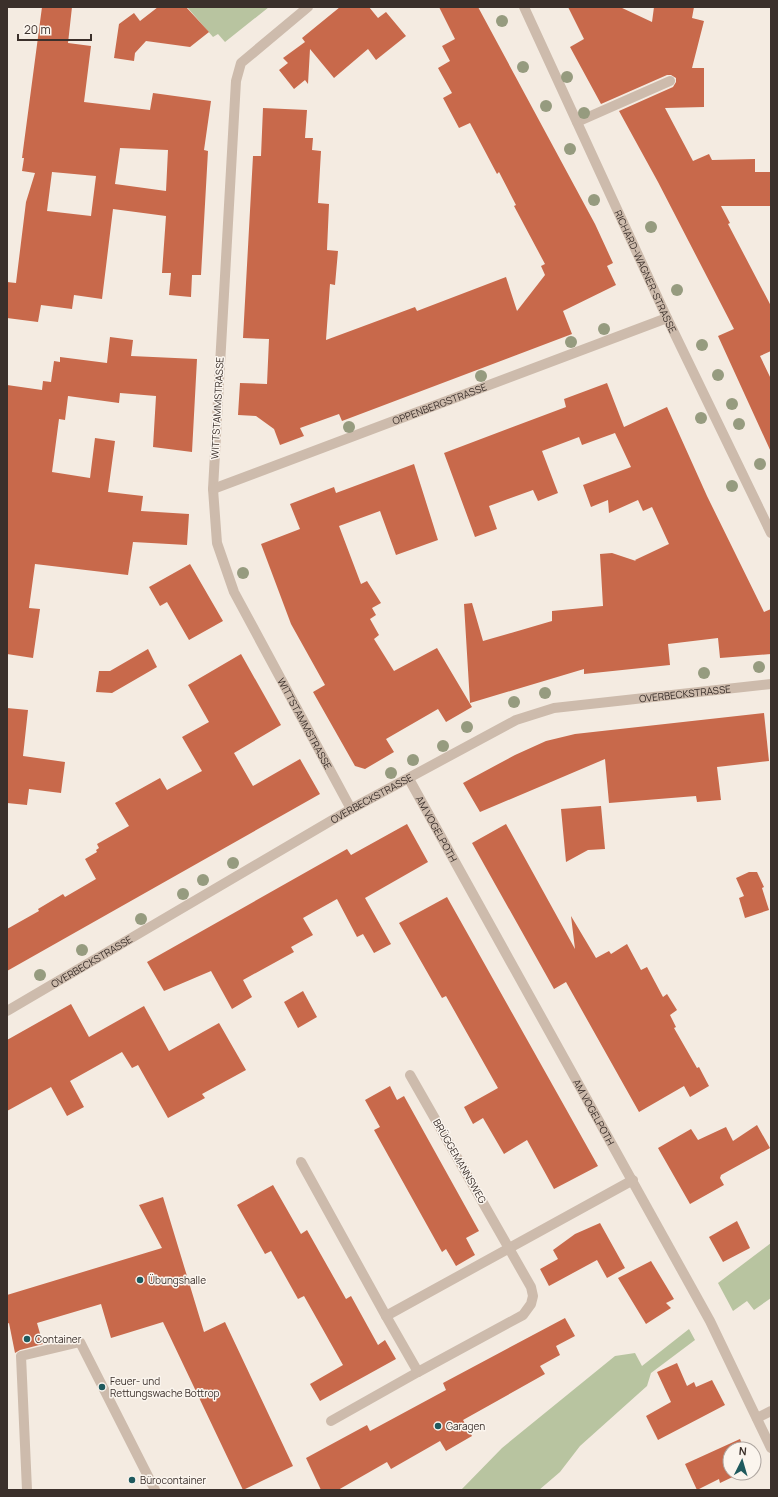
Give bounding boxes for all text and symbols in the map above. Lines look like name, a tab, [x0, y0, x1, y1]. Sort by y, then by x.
scale bar	[18, 16, 91, 42]
text: 20 m	[24, 21, 51, 38]
street label: RICHARD-WAGNER-STRASSE	[611, 208, 680, 335]
street label: WITTSTAMMSTRASSE	[207, 356, 227, 459]
street label: OPPENBERGSTRASSE	[390, 379, 489, 428]
street label: WITTSTAMMSTRASSE	[274, 675, 335, 772]
street label: OVERBECKSTRASSE	[638, 681, 732, 706]
street label: OVERBECKSTRASSE	[328, 770, 415, 827]
street label: AM VOGELPOTH	[413, 793, 461, 865]
street label: OVERBECKSTRASSE	[48, 932, 135, 991]
street label: AM VOGELPOTH	[570, 1076, 618, 1148]
street label: BRÜGGEMANNSWEG	[430, 1116, 490, 1206]
place label: Übungshalle	[148, 1273, 206, 1287]
marker: Übungshalle	[135, 1275, 145, 1285]
place label: Container	[35, 1332, 82, 1346]
marker: Container	[22, 1334, 32, 1344]
place label: Feuer- und Rettungswache Bottrop	[110, 1374, 220, 1400]
marker: Feuer- und Rettungswache Bottrop	[97, 1382, 107, 1392]
place label: Garagen	[446, 1419, 485, 1433]
marker: Garagen	[433, 1421, 443, 1431]
north arrow	[722, 1441, 762, 1481]
text: N	[738, 1443, 748, 1458]
place label: Bürocontainer	[140, 1473, 206, 1487]
marker: Bürocontainer	[127, 1475, 137, 1485]

